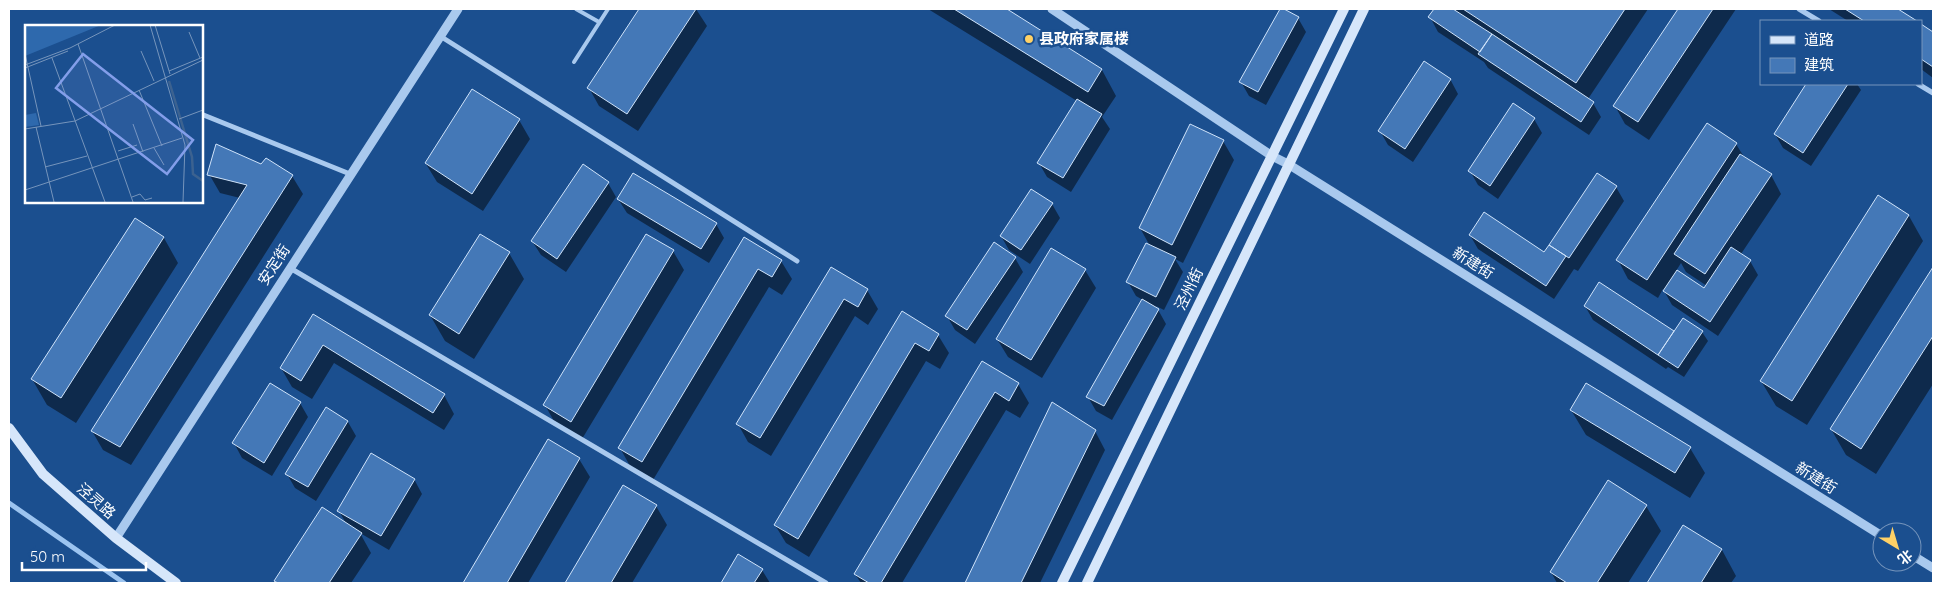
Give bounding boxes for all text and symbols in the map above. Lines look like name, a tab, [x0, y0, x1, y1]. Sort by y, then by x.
legend	[1760, 20, 1922, 85]
inset map	[25, 25, 202, 202]
place label: 县政府家属楼	[1039, 29, 1129, 48]
text: 道路	[1804, 30, 1834, 49]
marker: 县政府家属楼	[1023, 33, 1035, 45]
text: 建筑	[1804, 55, 1834, 74]
street label: 安定街	[253, 241, 294, 289]
street label: 新建街	[1449, 243, 1497, 283]
street label: 泾州街	[1170, 264, 1207, 313]
street label: 新建街	[1792, 458, 1840, 498]
street label: 泾灵路	[73, 479, 120, 523]
north arrow	[1872, 522, 1922, 572]
scale bar	[22, 540, 146, 572]
text: 北	[1894, 546, 1916, 569]
text: 50 m	[30, 547, 65, 566]

